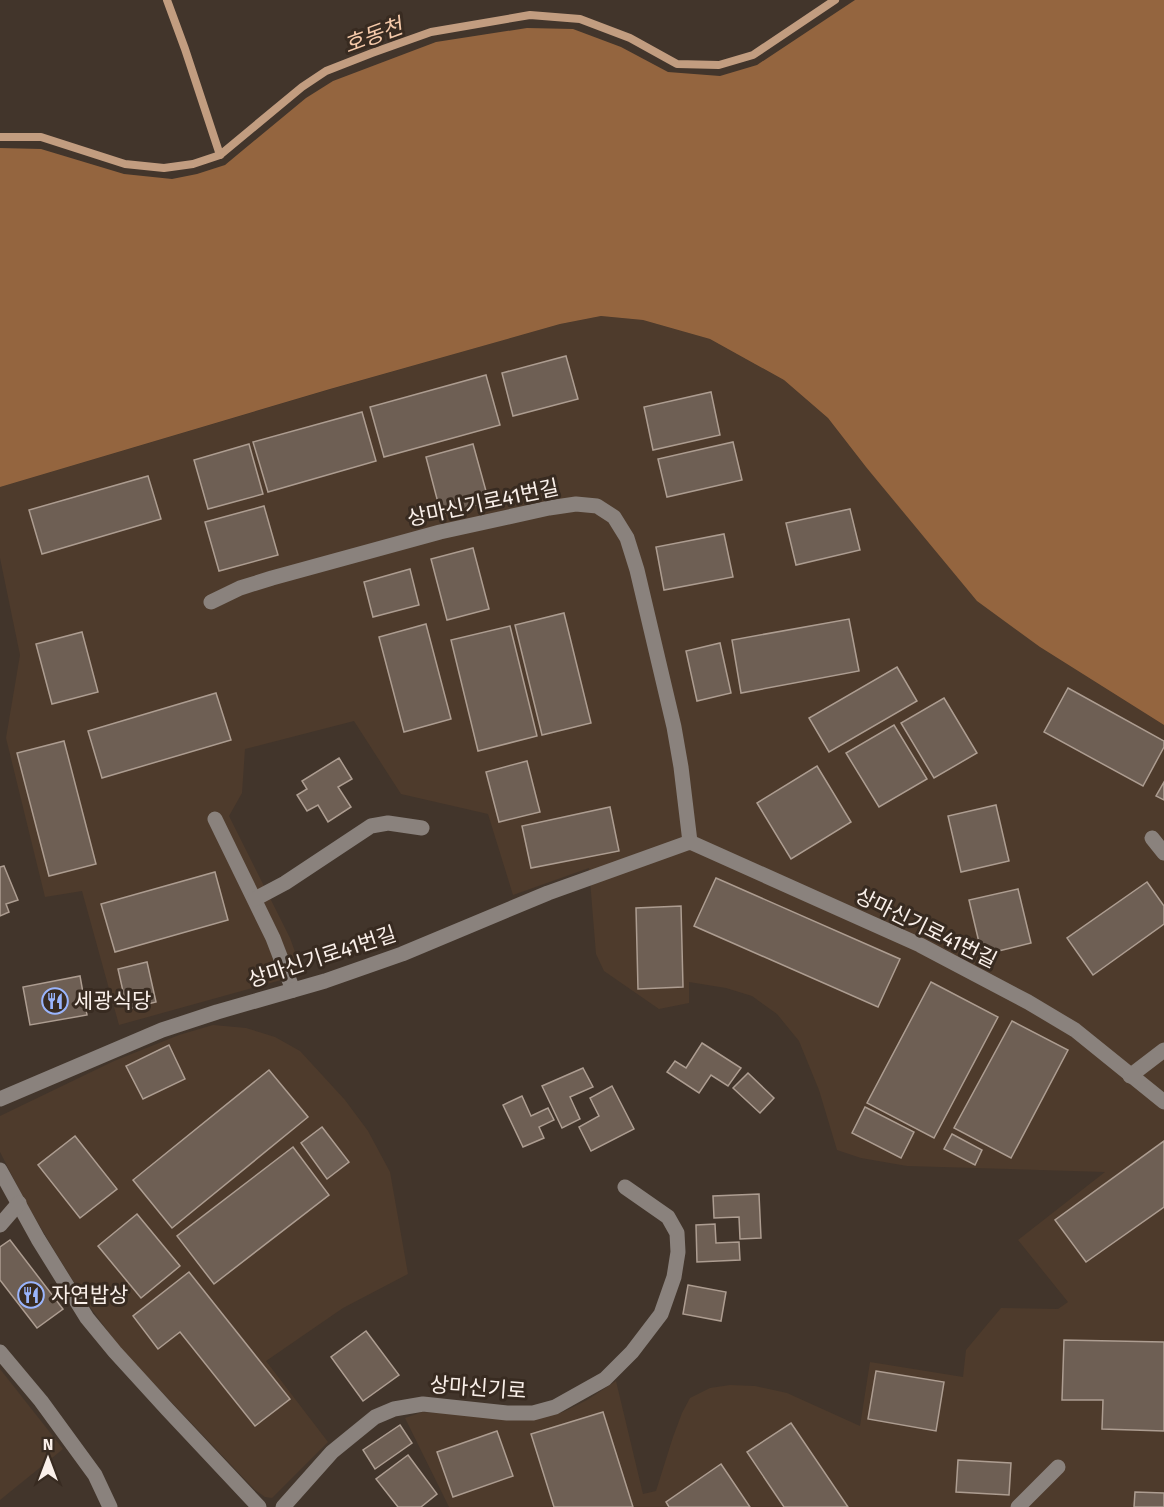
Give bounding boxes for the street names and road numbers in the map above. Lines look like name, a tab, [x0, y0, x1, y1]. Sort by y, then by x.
street label: 상마신기로41번길	[405, 474, 561, 532]
street label: 상마신기로41번길	[851, 882, 1001, 974]
street label: 상마신기로41번길	[245, 921, 399, 993]
street label: 상마신기로	[429, 1372, 527, 1404]

